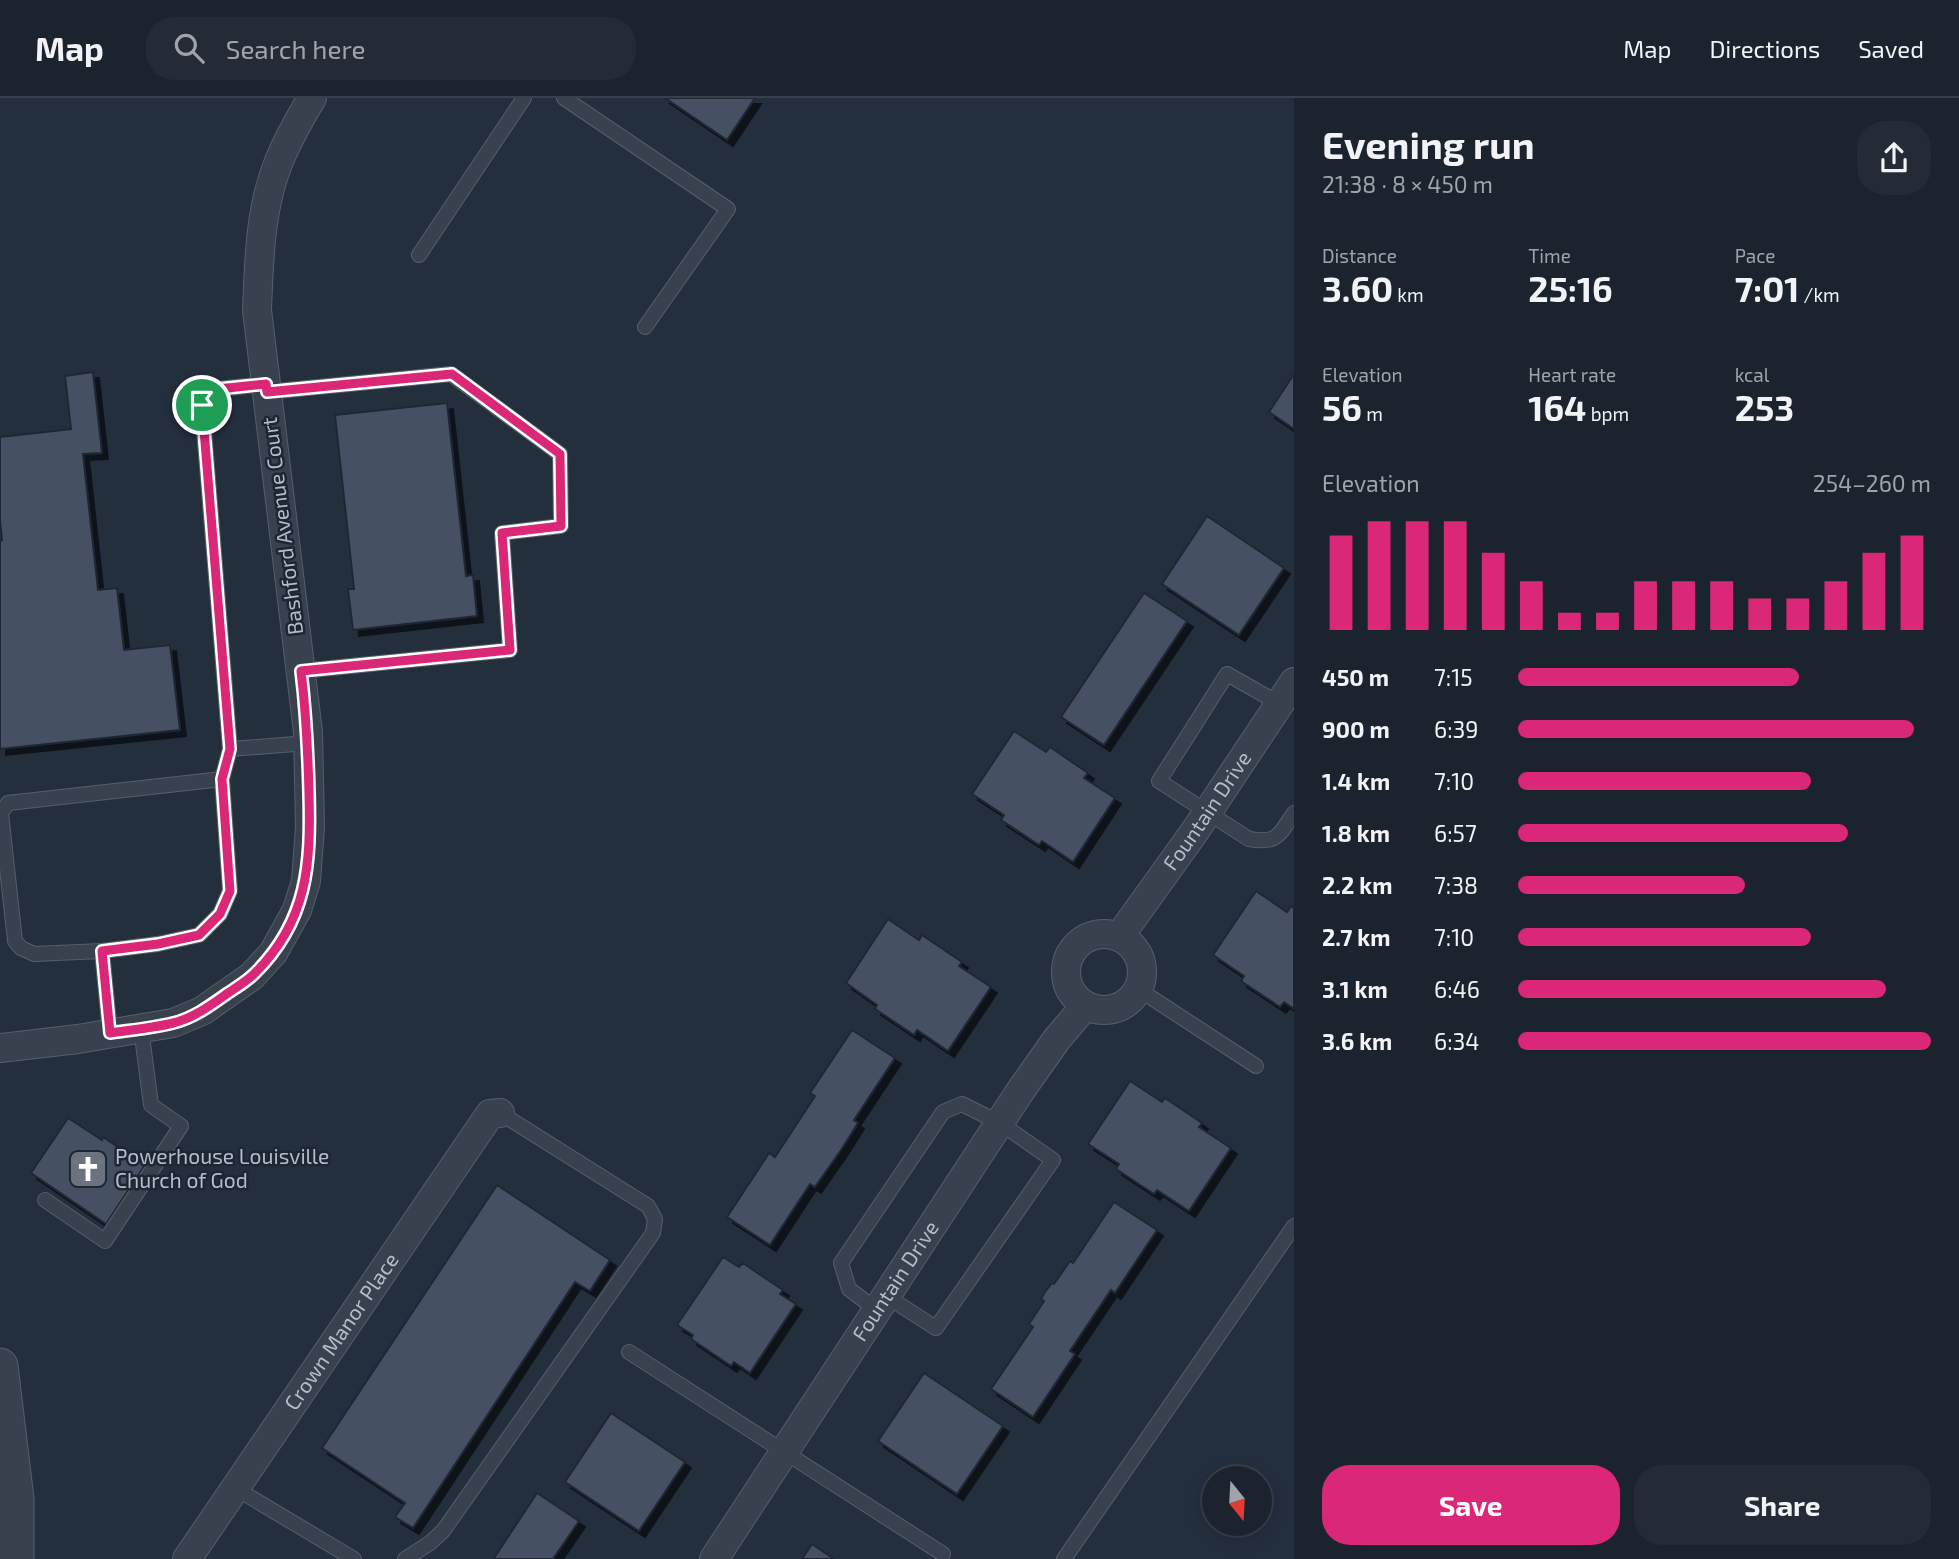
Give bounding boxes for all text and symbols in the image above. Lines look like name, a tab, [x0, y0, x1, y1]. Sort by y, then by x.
search box	[146, 17, 636, 80]
text: Map	[35, 28, 104, 68]
icon: search	[170, 29, 208, 67]
text: Search here	[226, 33, 365, 64]
text: Map	[1623, 34, 1671, 63]
text: Directions	[1709, 34, 1820, 63]
text: Saved	[1858, 34, 1924, 63]
text: Evening run	[1322, 121, 1535, 167]
button: share	[1857, 121, 1931, 195]
text: 21:38 · 8 × 450 m	[1322, 170, 1493, 198]
text: Distance	[1322, 244, 1397, 267]
text: Time	[1528, 244, 1571, 267]
text: Pace	[1735, 244, 1776, 267]
text: 3.60	[1322, 267, 1393, 309]
text: 25:16	[1528, 267, 1613, 309]
text: 7:01	[1735, 267, 1799, 309]
text: km	[1393, 283, 1424, 306]
text: /km	[1799, 283, 1840, 306]
text: Elevation	[1322, 363, 1403, 386]
text: Heart rate	[1528, 363, 1616, 386]
text: kcal	[1735, 363, 1769, 386]
pin	[172, 375, 232, 435]
icon: arrive	[183, 386, 221, 424]
text: 56	[1322, 386, 1362, 428]
text: 164	[1528, 386, 1586, 428]
text: 253	[1735, 386, 1794, 428]
text: m	[1362, 402, 1383, 425]
text: bpm	[1586, 402, 1629, 425]
street label: Bashford Avenue Court	[256, 416, 307, 636]
text: Elevation	[1322, 469, 1420, 497]
text: 254–260 m	[1813, 469, 1931, 497]
text: 450 m	[1322, 663, 1389, 691]
text: 7:15	[1434, 663, 1473, 691]
text: 900 m	[1322, 715, 1390, 743]
text: 6:39	[1434, 715, 1479, 743]
street label: Fountain Drive	[1157, 746, 1256, 875]
text: 1.4 km	[1322, 767, 1390, 795]
text: 7:10	[1434, 767, 1474, 795]
text: 1.8 km	[1322, 819, 1390, 847]
text: 6:57	[1434, 819, 1477, 847]
text: 2.2 km	[1322, 871, 1392, 899]
text: 7:38	[1434, 871, 1478, 899]
text: 2.7 km	[1322, 923, 1390, 951]
text: 7:10	[1434, 923, 1474, 951]
text: 3.1 km	[1322, 975, 1388, 1003]
text: 6:46	[1434, 975, 1480, 1003]
text: 3.6 km	[1322, 1027, 1392, 1055]
text: 6:34	[1434, 1027, 1480, 1055]
place label: Powerhouse Louisville Church of God	[115, 1143, 329, 1192]
church icon: Powerhouse Louisville Church of God	[67, 1148, 109, 1190]
street label: Fountain Drive	[846, 1216, 943, 1345]
street label: Crown Manor Place	[278, 1248, 403, 1414]
button: Save	[1322, 1465, 1620, 1545]
button: Share	[1634, 1465, 1931, 1545]
north arrow	[1202, 1466, 1272, 1536]
map controls	[1202, 1466, 1272, 1536]

